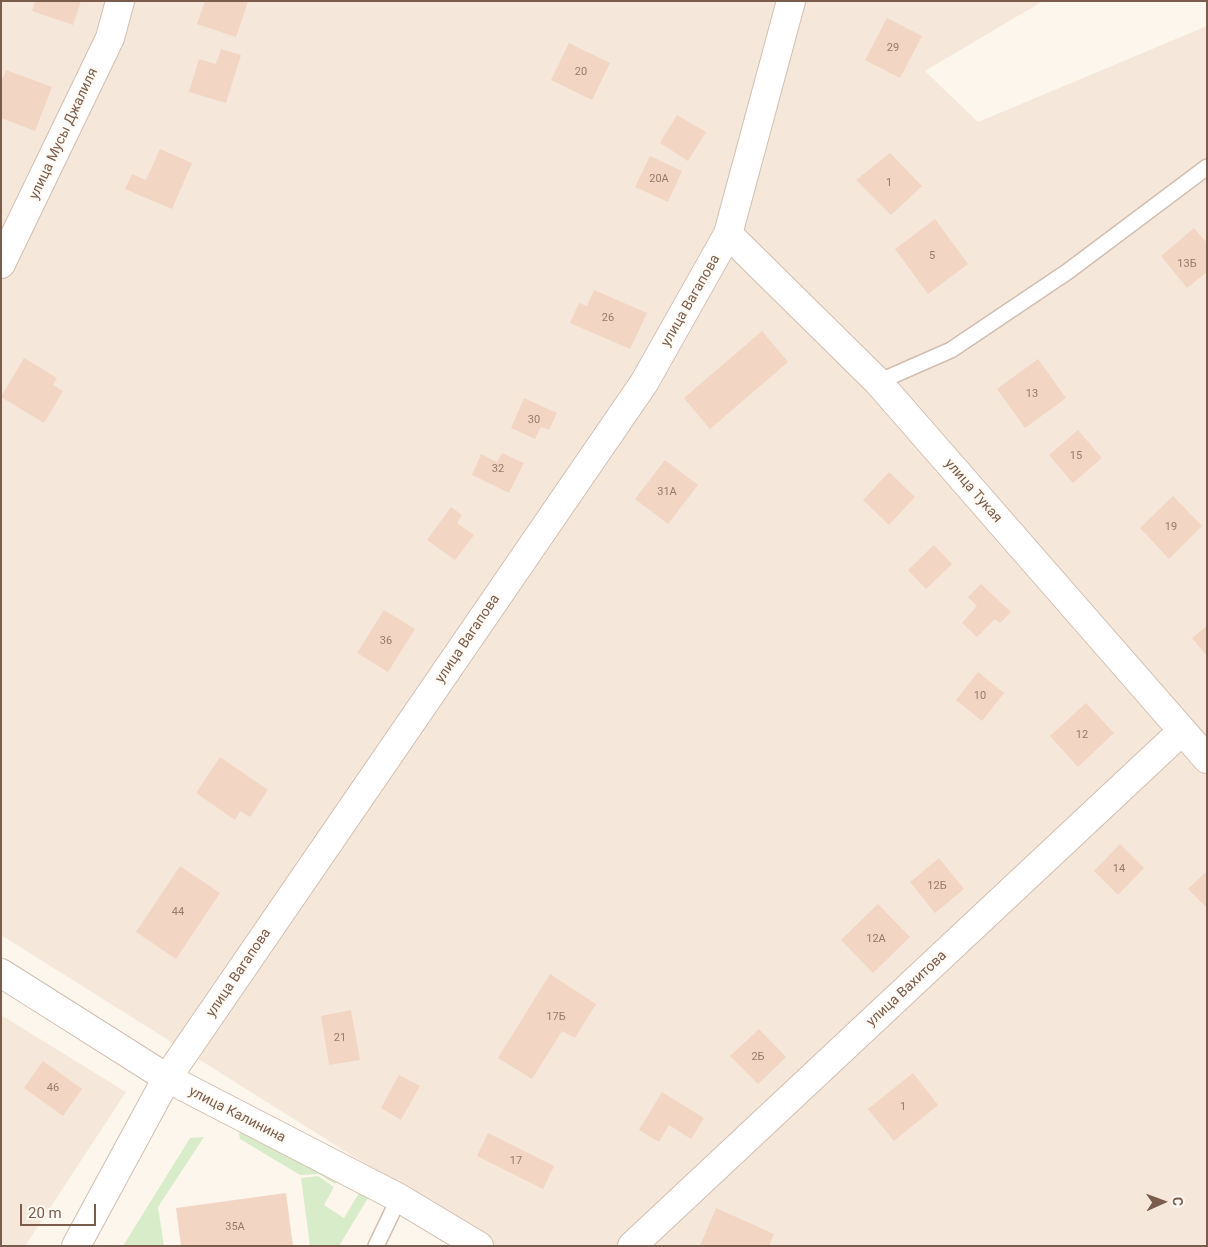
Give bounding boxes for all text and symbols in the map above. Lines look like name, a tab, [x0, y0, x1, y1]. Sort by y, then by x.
house number: 29	[887, 41, 899, 55]
house number: 20	[575, 65, 587, 79]
street label: улица Мусы Джалиля	[26, 66, 102, 202]
house number: 20А	[649, 172, 669, 186]
house number: 1	[886, 176, 892, 190]
house number: 5	[929, 249, 935, 263]
street label: улица Вагапова	[658, 252, 724, 350]
house number: 13Б	[1177, 257, 1197, 271]
house number: 26	[602, 311, 614, 325]
house number: 13	[1026, 387, 1038, 401]
house number: 30	[528, 413, 540, 427]
house number: 15	[1070, 449, 1082, 463]
street label: улица Тукая	[941, 456, 1005, 526]
house number: 32	[492, 462, 504, 476]
house number: 31А	[657, 485, 677, 499]
house number: 19	[1165, 520, 1177, 534]
street label: улица Вагапова	[432, 591, 504, 687]
house number: 36	[380, 634, 392, 648]
house number: 10	[974, 689, 986, 703]
house number: 12	[1076, 728, 1088, 742]
house number: 14	[1113, 862, 1125, 876]
house number: 12Б	[927, 879, 947, 893]
house number: 44	[172, 905, 184, 919]
street label: улица Вагапова	[203, 925, 275, 1021]
house number: 12А	[866, 932, 886, 946]
street label: улица Вахитова	[863, 948, 951, 1030]
house number: 17Б	[546, 1010, 566, 1024]
house number: 21	[334, 1031, 346, 1045]
house number: 2Б	[751, 1050, 765, 1064]
house number: 46	[47, 1081, 59, 1095]
street label: улица Калинина	[186, 1083, 288, 1147]
house number: 1	[900, 1100, 906, 1114]
house number: 17	[510, 1154, 522, 1168]
north arrow	[1138, 1177, 1188, 1227]
scale bar	[22, 1194, 99, 1226]
text: С	[1170, 1197, 1186, 1206]
text: 20 m	[28, 1204, 62, 1222]
house number: 35А	[225, 1220, 245, 1234]

